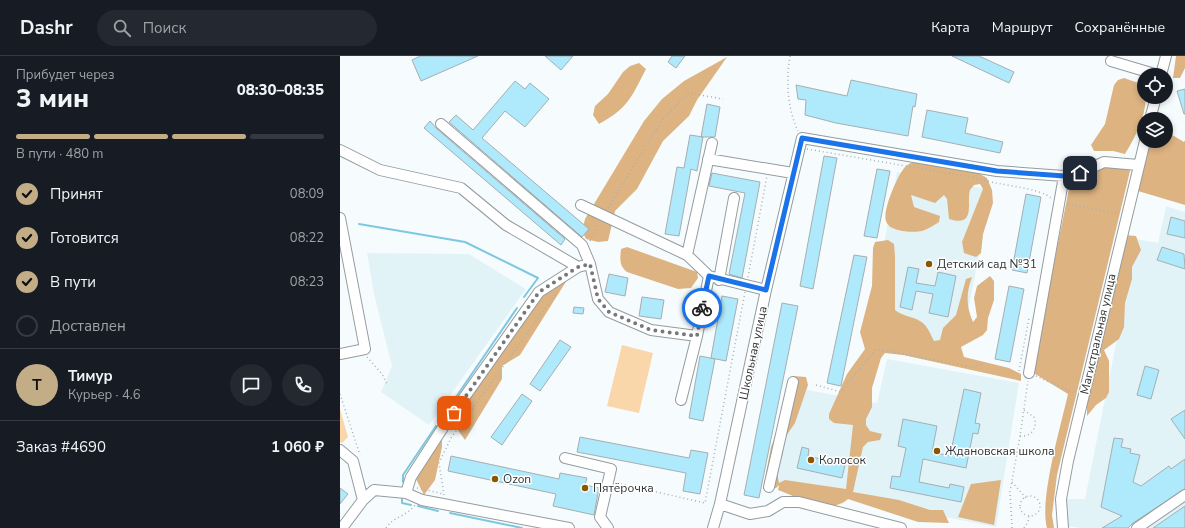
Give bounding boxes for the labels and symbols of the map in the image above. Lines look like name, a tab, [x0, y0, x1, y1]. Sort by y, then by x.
pin	[1063, 156, 1097, 190]
place label: Детский сад №31	[937, 256, 1037, 272]
marker: Детский сад №31	[924, 259, 934, 269]
street label: Магистральная улица	[1076, 272, 1120, 396]
courier	[682, 288, 722, 328]
street label: Школьная улица	[735, 305, 771, 401]
pin	[437, 396, 471, 430]
place label: Ждановская школа	[945, 443, 1055, 459]
marker: Ждановская школа	[932, 446, 942, 456]
place label: Колосок	[819, 452, 866, 468]
marker: Колосок	[806, 455, 816, 465]
place label: Ozon	[503, 471, 531, 487]
marker: Ozon	[490, 474, 500, 484]
place label: Пятёрочка	[593, 480, 654, 496]
marker: Пятёрочка	[580, 483, 590, 493]

